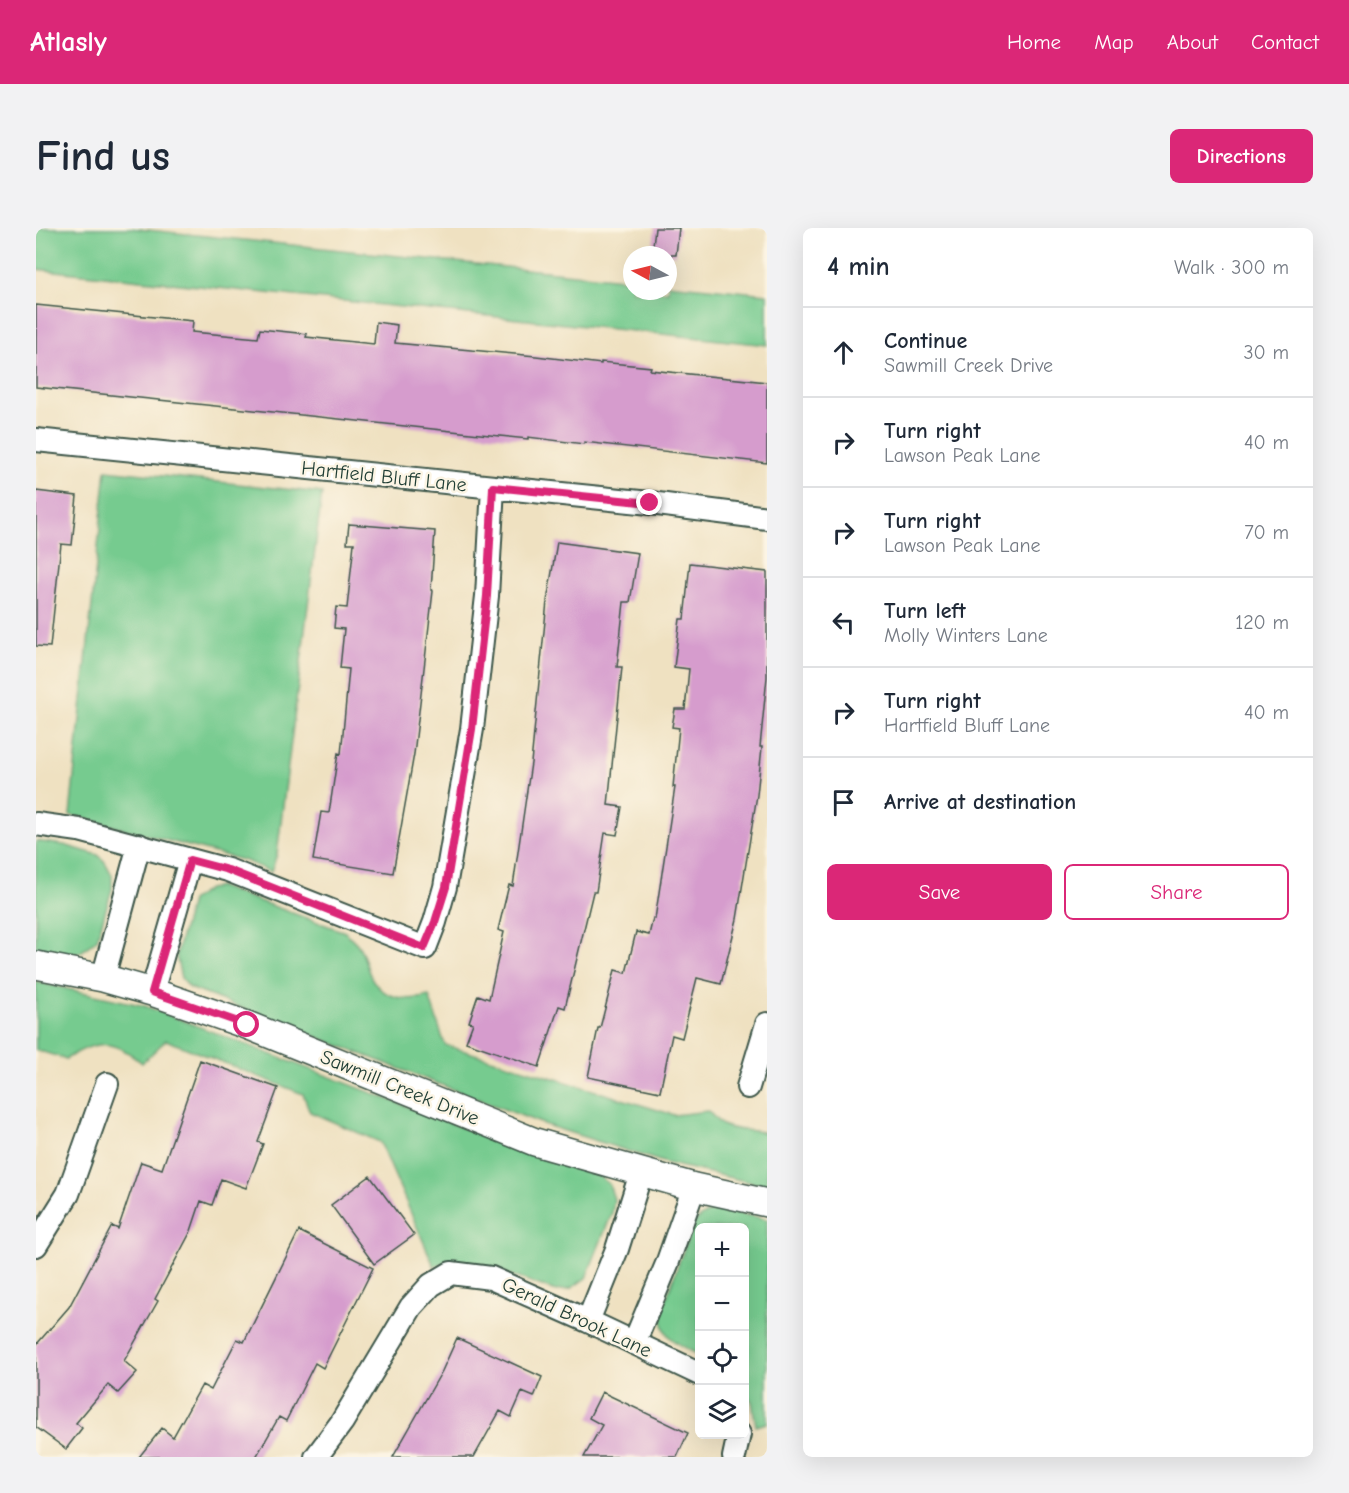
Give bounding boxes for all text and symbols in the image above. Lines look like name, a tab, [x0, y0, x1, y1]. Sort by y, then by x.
text: Atlasly	[30, 26, 107, 58]
text: Home	[1007, 30, 1061, 54]
text: Map	[1094, 30, 1134, 54]
text: About	[1167, 30, 1218, 54]
text: Contact	[1251, 30, 1319, 54]
button: Directions	[1170, 129, 1313, 183]
text: Find us	[36, 132, 170, 181]
north arrow	[623, 246, 677, 300]
text: 4 min	[827, 252, 890, 282]
text: Walk · 300 m	[1174, 256, 1289, 279]
text: Continue	[884, 328, 967, 354]
icon: ahead	[827, 336, 860, 369]
text: 30 m	[1243, 341, 1289, 364]
text: Sawmill Creek Drive	[884, 354, 1053, 377]
text: Turn right	[884, 418, 981, 444]
icon: right	[827, 426, 860, 459]
text: 40 m	[1244, 431, 1289, 454]
text: Lawson Peak Lane	[884, 444, 1041, 467]
street label: Hartfield Bluff Lane	[300, 456, 468, 497]
route end	[636, 489, 662, 515]
text: Turn right	[884, 508, 981, 534]
icon: right	[827, 516, 860, 549]
text: 70 m	[1244, 521, 1289, 544]
text: Lawson Peak Lane	[884, 534, 1041, 557]
text: Turn left	[884, 598, 966, 624]
icon: left	[827, 606, 860, 639]
text: 120 m	[1235, 611, 1289, 634]
text: Molly Winters Lane	[884, 624, 1048, 647]
text: Turn right	[884, 688, 981, 714]
icon: right	[827, 696, 860, 729]
text: 40 m	[1244, 701, 1289, 724]
text: Hartfield Bluff Lane	[884, 714, 1050, 737]
icon: arrive	[827, 786, 860, 819]
text: Arrive at destination	[884, 789, 1076, 815]
button: Save	[827, 864, 1052, 920]
button: Share	[1064, 864, 1289, 920]
route start	[233, 1011, 259, 1037]
street label: Sawmill Creek Drive	[317, 1045, 483, 1130]
map controls	[695, 1223, 749, 1439]
button: +	[695, 1223, 749, 1277]
street label: Gerald Brook Lane	[498, 1273, 655, 1362]
button: −	[695, 1277, 749, 1331]
button: locate	[695, 1331, 749, 1385]
button: layers	[695, 1385, 749, 1439]

